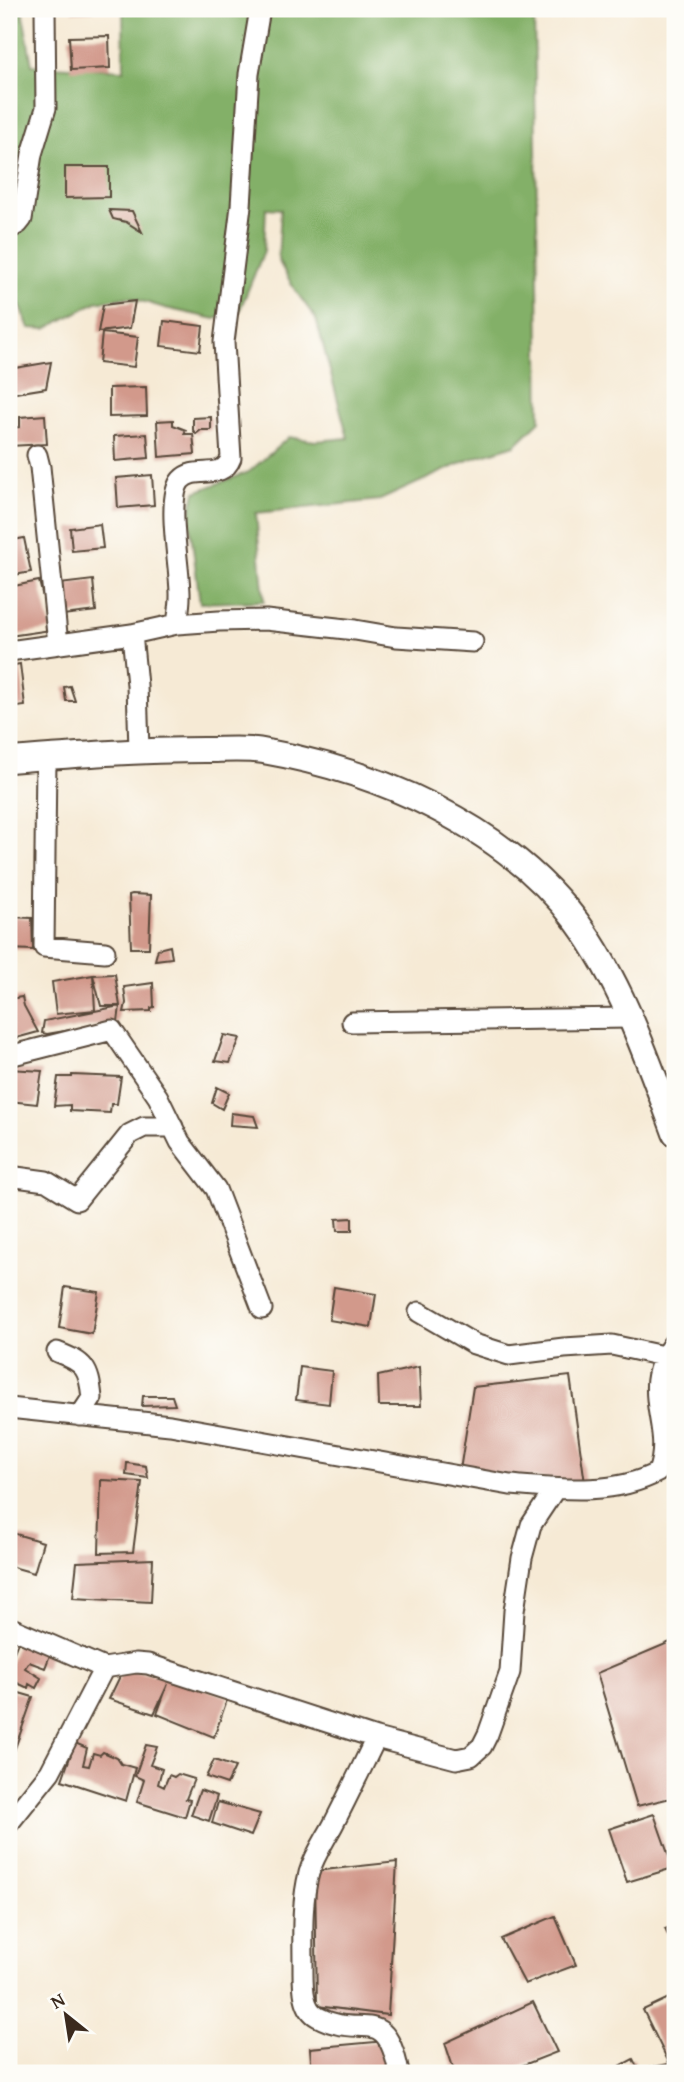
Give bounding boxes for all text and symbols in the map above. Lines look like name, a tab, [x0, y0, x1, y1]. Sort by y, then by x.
north arrow	[32, 1980, 102, 2050]
text: N	[45, 1985, 70, 2016]

